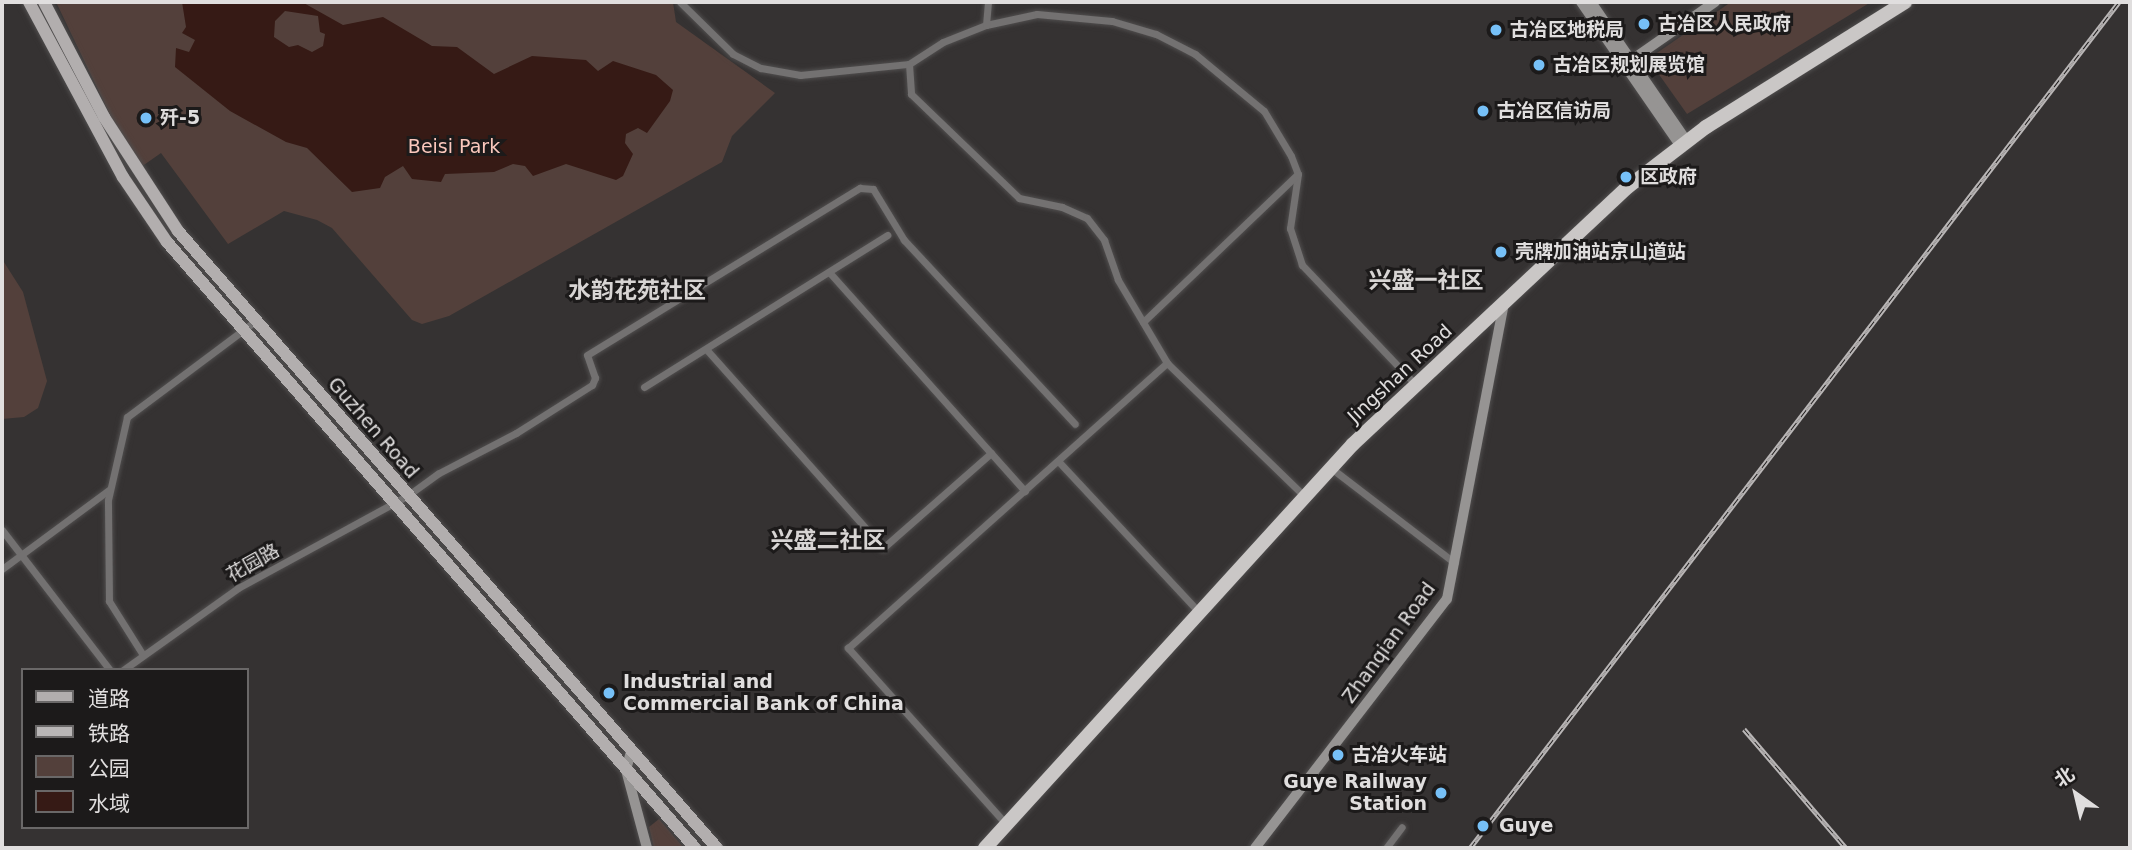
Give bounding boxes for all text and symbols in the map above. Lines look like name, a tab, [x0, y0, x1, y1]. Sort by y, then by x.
place label: 古冶区人民政府	[1658, 13, 1791, 35]
marker: 古冶区人民政府	[1636, 16, 1652, 32]
place label: 古冶区地税局	[1510, 19, 1624, 41]
marker: 古冶区地税局	[1488, 22, 1504, 38]
place label: 古冶区规划展览馆	[1553, 54, 1705, 76]
marker: 古冶区规划展览馆	[1531, 57, 1547, 73]
place label: 古冶区信访局	[1497, 100, 1611, 122]
marker: 古冶区信访局	[1475, 103, 1491, 119]
place label: 歼-5	[160, 107, 200, 129]
marker: 歼-5	[138, 110, 154, 126]
park label: Beisi Park	[408, 136, 500, 158]
place label: 区政府	[1640, 166, 1697, 188]
marker: 区政府	[1618, 169, 1634, 185]
place label: 壳牌加油站京山道站	[1515, 241, 1686, 263]
marker: 壳牌加油站京山道站	[1493, 244, 1509, 260]
district label: 兴盛一社区	[1369, 266, 1483, 294]
district label: 水韵花苑社区	[568, 276, 706, 304]
street label: Jingshan Road	[1343, 320, 1457, 428]
street label: Guzhen Road	[323, 373, 423, 483]
district label: 兴盛二社区	[771, 526, 885, 554]
street label: 花园路	[223, 539, 283, 587]
street label: Zhanqian Road	[1338, 578, 1440, 708]
legend	[21, 668, 248, 829]
place label: Industrial and Commercial Bank of China	[623, 671, 904, 715]
marker: Industrial and Commercial Bank of China	[601, 685, 617, 701]
text: 道路	[88, 687, 130, 711]
text: 铁路	[88, 722, 130, 746]
place label: 古冶火车站	[1352, 744, 1447, 766]
marker: 古冶火车站	[1330, 747, 1346, 763]
text: 公园	[88, 757, 130, 781]
north arrow	[2041, 759, 2111, 829]
text: 北	[2050, 762, 2078, 791]
place label: Guye Railway Station	[1283, 771, 1427, 815]
marker: Guye Railway Station	[1433, 785, 1449, 801]
text: 水域	[88, 792, 130, 816]
place label: Guye	[1499, 815, 1553, 837]
marker: Guye	[1473, 816, 1493, 836]

